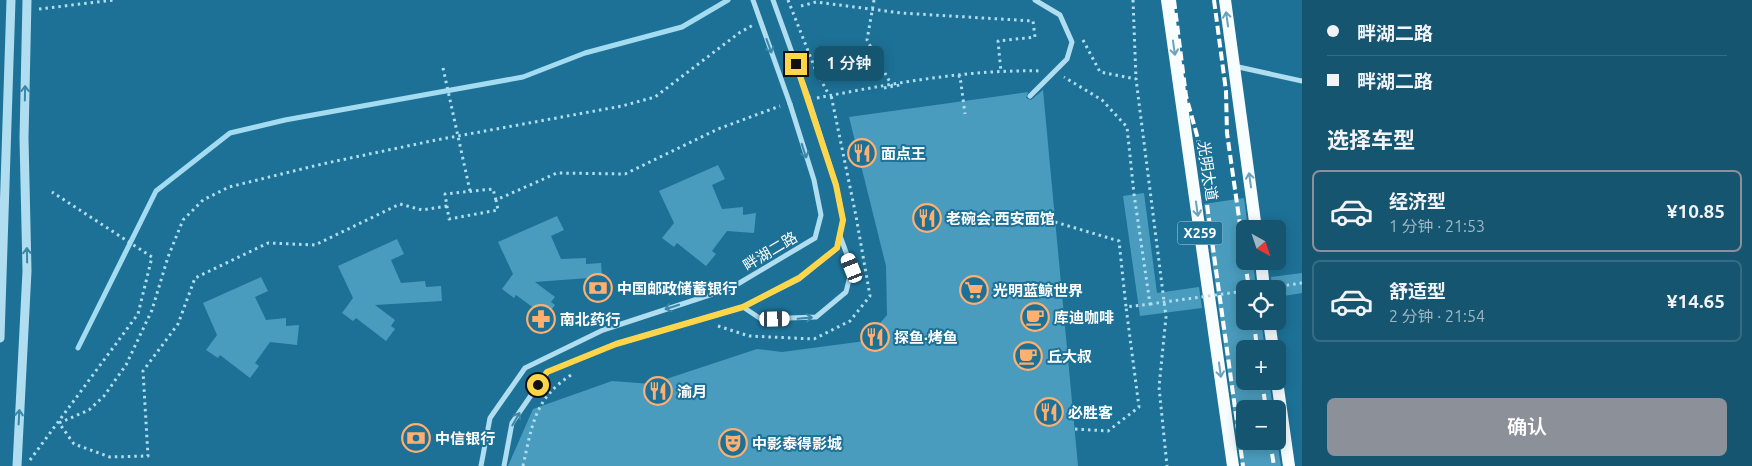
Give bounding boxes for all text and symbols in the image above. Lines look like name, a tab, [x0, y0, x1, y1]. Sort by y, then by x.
one-way arrow	[1222, 12, 1232, 28]
text: 畔湖二路	[1357, 22, 1433, 44]
one-way arrow	[765, 38, 774, 53]
one-way arrow	[1169, 40, 1179, 56]
callout: 1 分钟	[814, 46, 884, 82]
route end	[785, 53, 807, 75]
text: 1 分钟	[827, 54, 871, 72]
text: 畔湖二路	[1357, 70, 1433, 92]
one-way arrow	[20, 85, 30, 101]
text: 选择车型	[1327, 127, 1415, 152]
restaurant icon: 面点王	[847, 138, 877, 168]
street label: 光明大道	[1195, 140, 1221, 202]
one-way arrow	[800, 142, 810, 158]
place label: 面点王	[881, 145, 926, 162]
one-way arrow	[1244, 173, 1254, 189]
icon: car	[1329, 189, 1374, 234]
text: 经济型	[1389, 190, 1446, 212]
text: ¥10.85	[1667, 200, 1725, 222]
one-way arrow	[1192, 201, 1202, 217]
restaurant icon: 老碗会·西安面馆	[912, 203, 942, 233]
place label: 老碗会·西安面馆	[946, 210, 1055, 227]
text: 1 分钟 · 21:53	[1389, 217, 1485, 235]
north arrow	[1236, 220, 1286, 270]
map controls	[1236, 220, 1286, 450]
road number: X259	[1178, 222, 1222, 244]
street label: 畔湖二路	[740, 228, 800, 274]
one-way arrow	[22, 247, 31, 263]
car	[839, 251, 864, 285]
bank icon: 中国邮政储蓄银行	[583, 273, 613, 303]
supermarket icon: 光明蓝鲸世界	[959, 275, 989, 305]
icon: car	[1329, 279, 1374, 324]
place label: 中国邮政储蓄银行	[617, 280, 737, 297]
button: locate	[1236, 280, 1286, 330]
text: 舒适型	[1389, 280, 1446, 302]
place label: 光明蓝鲸世界	[993, 282, 1083, 299]
text: ¥14.65	[1667, 290, 1725, 312]
cafe icon: 库迪咖啡	[1020, 302, 1050, 332]
one-way arrow	[665, 303, 681, 313]
pharmacy icon: 南北药行	[526, 304, 556, 334]
text: 2 分钟 · 21:54	[1389, 307, 1485, 325]
place label: 库迪咖啡	[1054, 309, 1114, 326]
place label: 南北药行	[560, 311, 620, 328]
car	[759, 311, 790, 327]
one-way arrow	[797, 313, 813, 322]
restaurant icon: 探鱼·烤鱼	[860, 322, 890, 352]
place label: 探鱼·烤鱼	[894, 329, 958, 346]
button: +	[1236, 340, 1286, 390]
cafe icon: 丘大叔	[1013, 341, 1043, 371]
place label: 丘大叔	[1047, 348, 1092, 365]
one-way arrow	[1215, 362, 1225, 378]
route start	[527, 374, 549, 396]
restaurant icon: 渝月	[643, 376, 673, 406]
place label: 渝月	[677, 383, 707, 400]
restaurant icon: 必胜客	[1034, 397, 1064, 427]
button: 确认	[1327, 398, 1727, 456]
button: −	[1236, 400, 1286, 450]
place label: 必胜客	[1068, 404, 1113, 421]
one-way arrow	[15, 410, 24, 426]
one-way arrow	[511, 413, 521, 427]
bank icon: 中信银行	[401, 423, 431, 453]
theatre icon: 中影泰得影城	[718, 428, 748, 458]
place label: 中信银行	[435, 430, 495, 447]
place label: 中影泰得影城	[752, 435, 842, 452]

